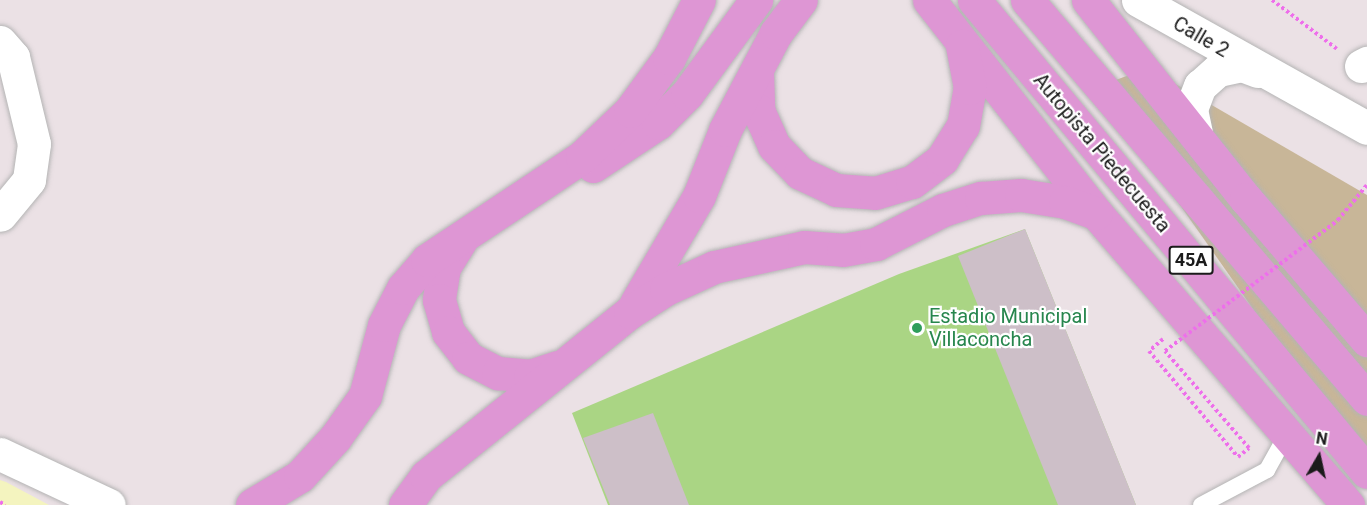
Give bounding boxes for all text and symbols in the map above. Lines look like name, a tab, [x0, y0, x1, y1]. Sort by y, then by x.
street label: Calle 2	[1169, 12, 1233, 62]
street label: Autopista Piedecuesta	[1028, 69, 1176, 237]
road number: 45A	[1168, 245, 1214, 275]
place label: Estadio Municipal Villaconcha	[929, 304, 1087, 351]
marker: Estadio Municipal Villaconcha	[910, 321, 924, 335]
north arrow	[1289, 427, 1349, 487]
text: N	[1315, 428, 1329, 449]

